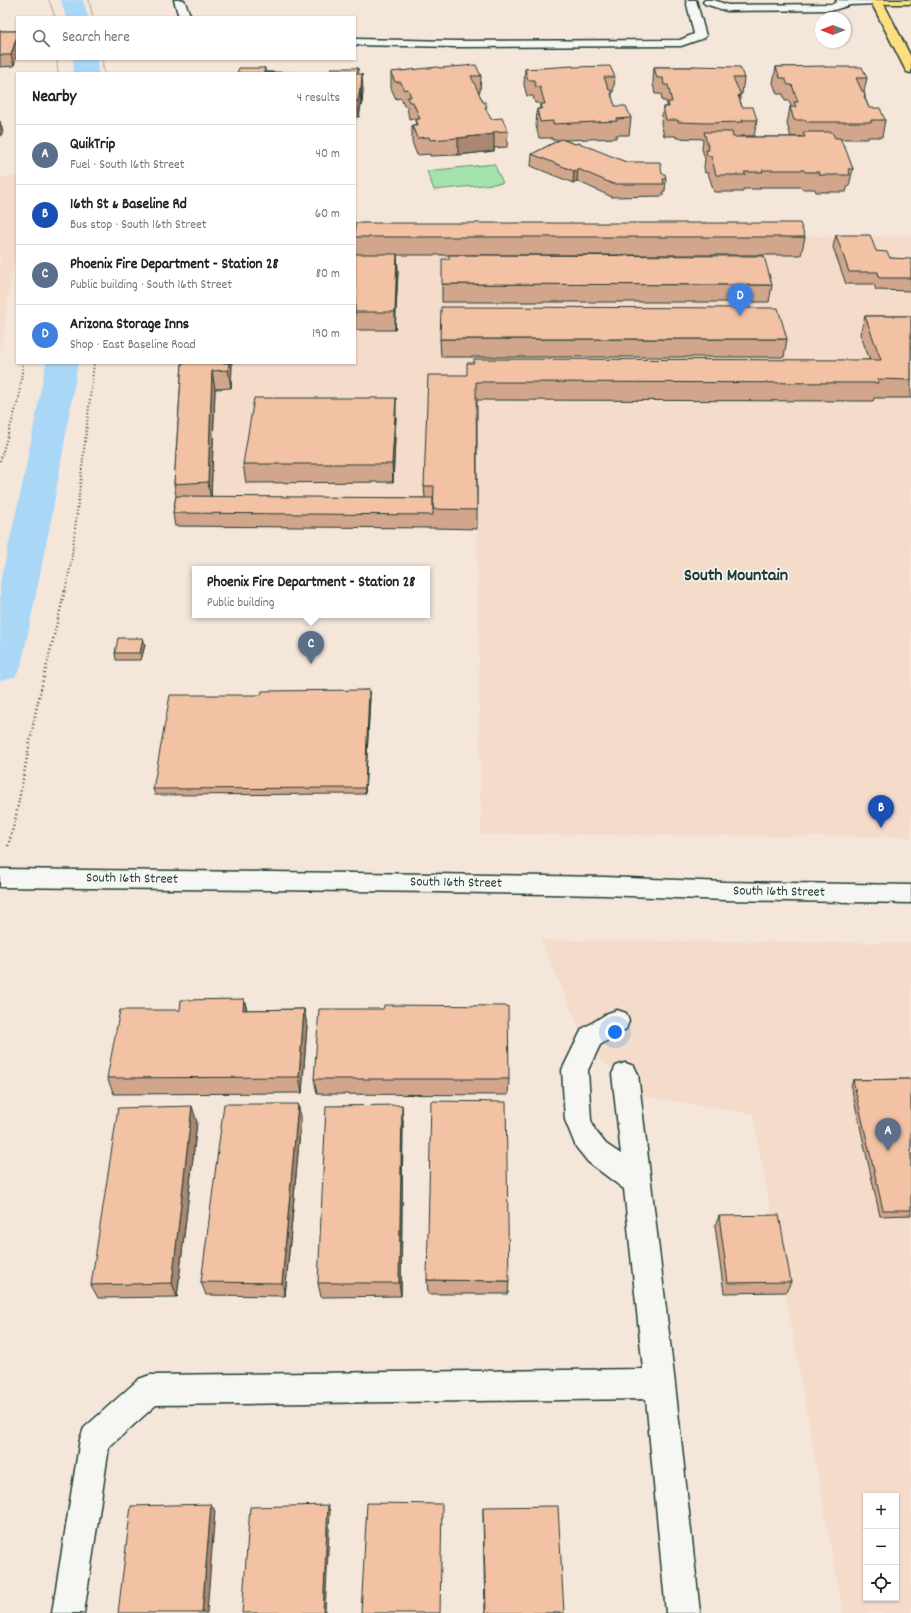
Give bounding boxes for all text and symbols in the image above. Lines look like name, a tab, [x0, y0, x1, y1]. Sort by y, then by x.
north arrow	[815, 12, 851, 48]
search box	[16, 16, 356, 60]
icon: search	[30, 27, 52, 49]
text: Search here	[62, 27, 130, 49]
text: Nearby	[32, 86, 76, 110]
text: 4 results	[297, 89, 340, 108]
text: QuikTrip	[70, 134, 115, 156]
text: A	[41, 145, 49, 164]
text: 40 m	[316, 145, 340, 164]
text: Fuel · South 16th Street	[70, 156, 185, 175]
text: 16th St & Baseline Rd	[70, 194, 187, 216]
text: B	[42, 205, 48, 224]
text: 60 m	[315, 205, 340, 224]
text: Bus stop · South 16th Street	[70, 216, 207, 235]
text: Phoenix Fire Department - Station 28	[70, 254, 279, 276]
text: C	[42, 265, 48, 284]
text: 80 m	[316, 265, 340, 284]
text: Public building · South 16th Street	[70, 276, 232, 295]
pin: D	[727, 283, 753, 316]
text: Arizona Storage Inns	[70, 314, 189, 336]
text: D	[42, 325, 48, 344]
text: 190 m	[312, 325, 340, 344]
text: Shop · East Baseline Road	[70, 336, 196, 355]
district label: South Mountain	[684, 564, 788, 589]
popup	[192, 566, 430, 618]
text: Phoenix Fire Department - Station 28	[207, 572, 415, 594]
text: Public building	[207, 594, 274, 613]
pin: C	[298, 631, 324, 664]
pin: B	[868, 795, 894, 828]
street label: South 16th Street	[86, 868, 178, 890]
street label: South 16th Street	[410, 872, 502, 894]
street label: South 16th Street	[733, 881, 825, 903]
your location	[605, 1022, 625, 1042]
pin: A	[875, 1118, 901, 1151]
map controls	[863, 1493, 899, 1601]
button: +	[863, 1493, 899, 1529]
button: −	[863, 1529, 899, 1565]
button: locate	[863, 1565, 899, 1601]

